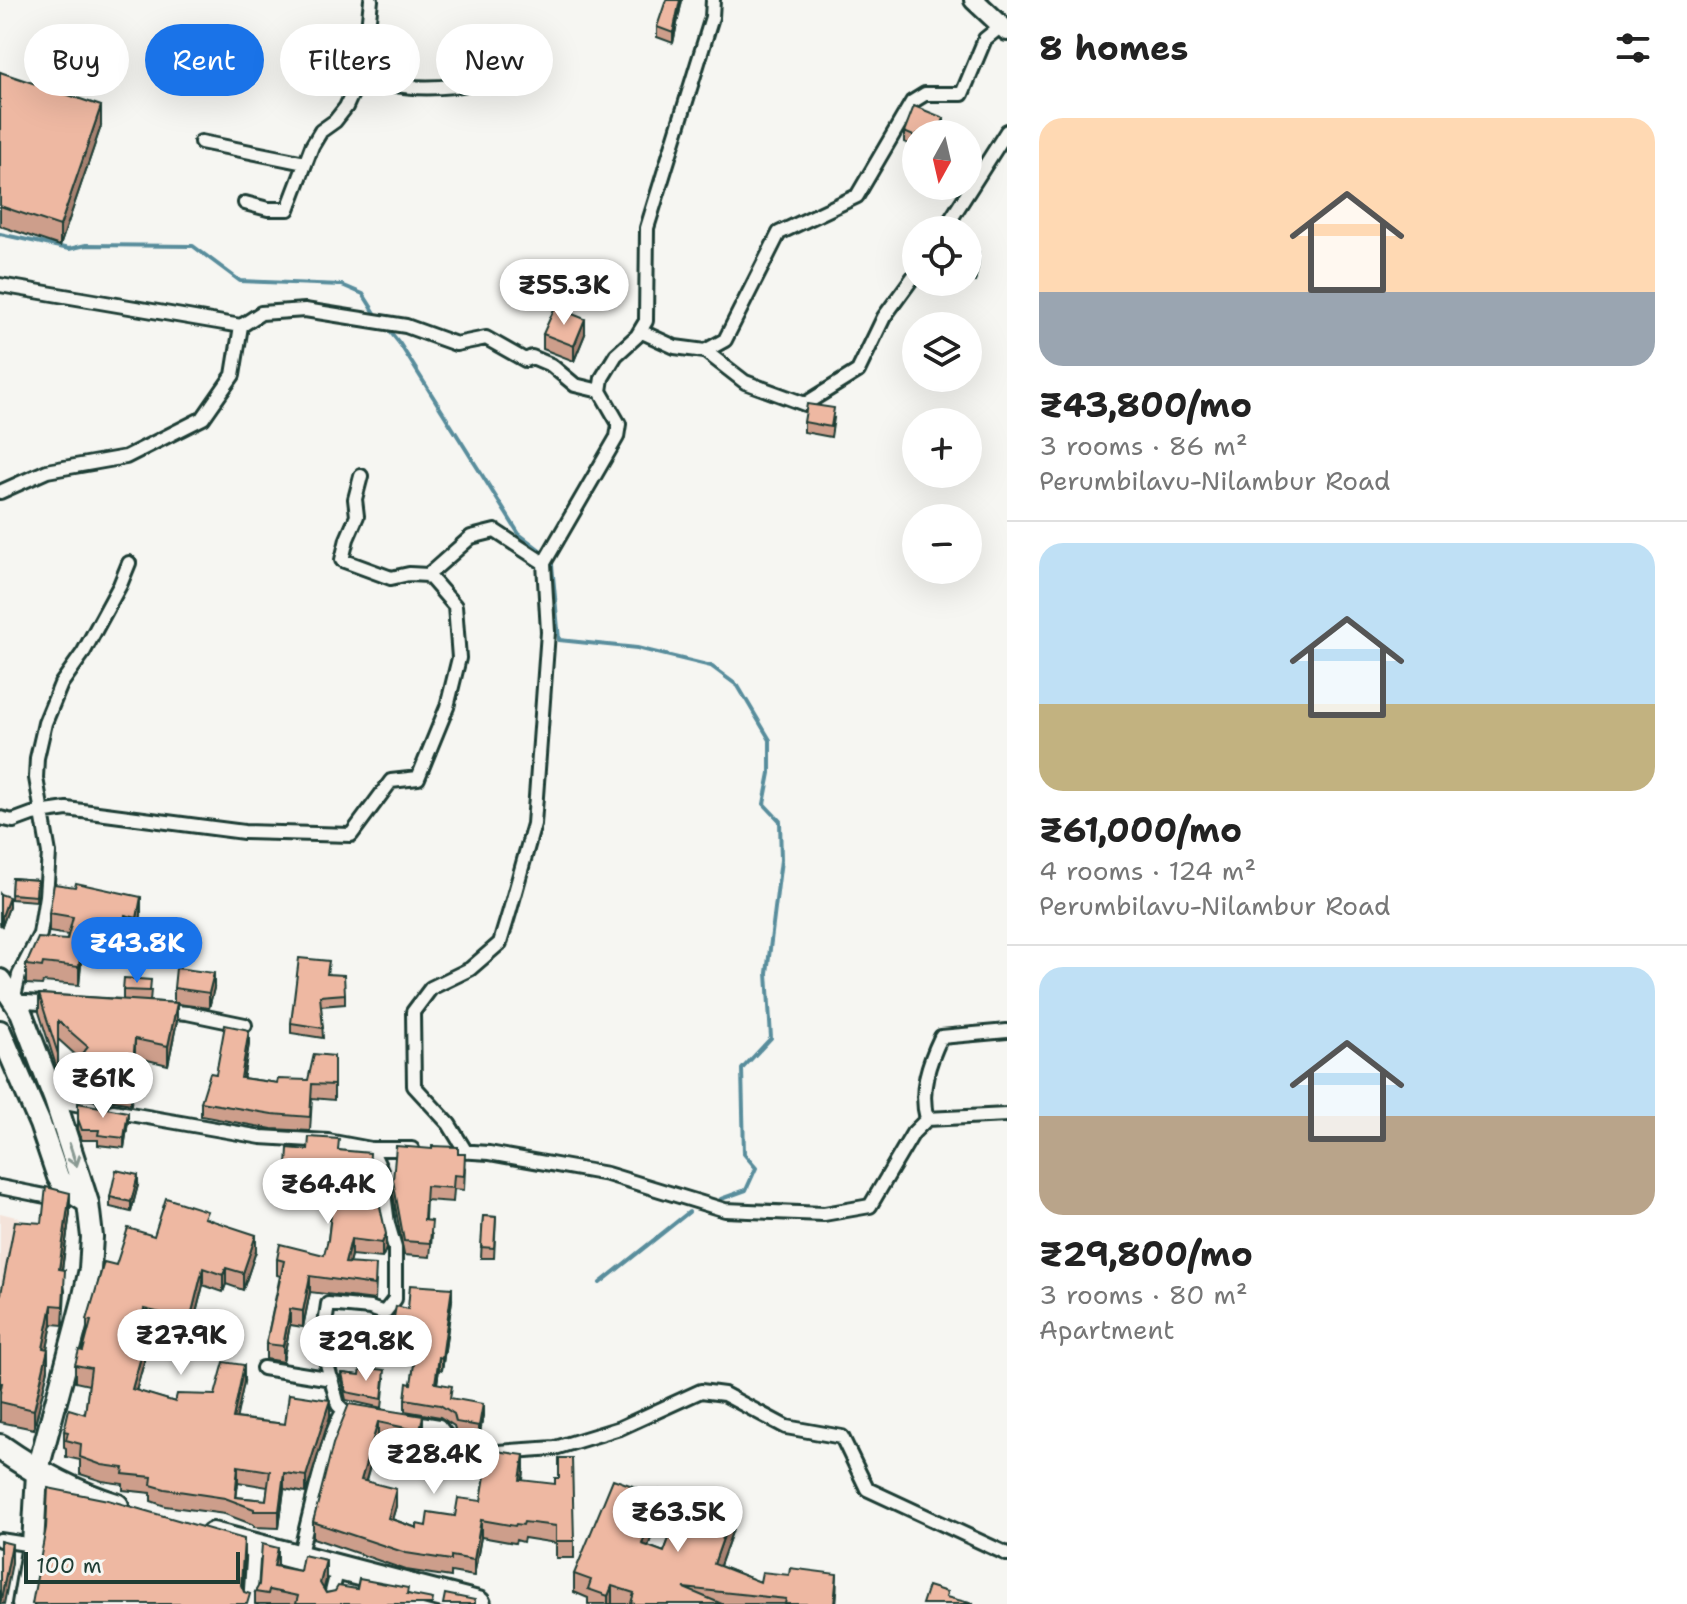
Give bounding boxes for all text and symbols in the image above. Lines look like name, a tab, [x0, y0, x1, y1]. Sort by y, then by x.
chip: Buy	[24, 24, 129, 96]
chip: Rent	[145, 24, 264, 96]
chip: Filters	[280, 24, 420, 96]
chip: New	[436, 24, 553, 96]
text: 8 homes	[1039, 25, 1188, 71]
icon: filters	[1611, 26, 1655, 70]
north arrow	[902, 120, 982, 200]
map controls	[902, 120, 982, 584]
icon: home	[1275, 170, 1419, 314]
button: locate	[902, 216, 982, 296]
pin: ₹55.3K	[499, 259, 629, 327]
text: ₹55.3K	[518, 267, 610, 302]
button: layers	[902, 312, 982, 392]
text: ₹43,800/mo	[1039, 382, 1252, 428]
button: +	[902, 408, 982, 488]
text: 3 rooms · 86 m²	[1039, 428, 1248, 463]
text: Perumbilavu-Nilambur Road	[1039, 463, 1390, 498]
button: −	[902, 504, 982, 584]
icon: home	[1275, 595, 1419, 739]
text: ₹61,000/mo	[1039, 807, 1242, 853]
text: 4 rooms · 124 m²	[1039, 853, 1256, 888]
text: Perumbilavu-Nilambur Road	[1039, 888, 1390, 923]
pin: ₹43.8K	[72, 917, 202, 985]
text: ₹43.8K	[89, 925, 185, 960]
icon: home	[1275, 1019, 1419, 1163]
pin: ₹61K	[56, 1052, 150, 1120]
text: ₹61K	[71, 1060, 135, 1095]
one-way arrow	[66, 1142, 81, 1167]
pin: ₹64.4K	[263, 1158, 393, 1226]
text: ₹64.4K	[281, 1166, 375, 1201]
text: ₹29,800/mo	[1039, 1231, 1253, 1277]
text: 3 rooms · 80 m²	[1039, 1277, 1248, 1312]
pin: ₹27.9K	[116, 1309, 246, 1377]
text: Apartment	[1039, 1312, 1175, 1347]
pin: ₹29.8K	[301, 1315, 431, 1383]
text: ₹27.9K	[135, 1317, 227, 1352]
text: ₹29.8K	[318, 1323, 414, 1358]
pin: ₹28.4K	[369, 1428, 499, 1496]
text: ₹28.4K	[386, 1436, 482, 1471]
pin: ₹63.5K	[613, 1486, 743, 1554]
text: ₹63.5K	[631, 1494, 725, 1529]
scale bar	[24, 1548, 240, 1584]
text: 100 m	[36, 1551, 102, 1580]

